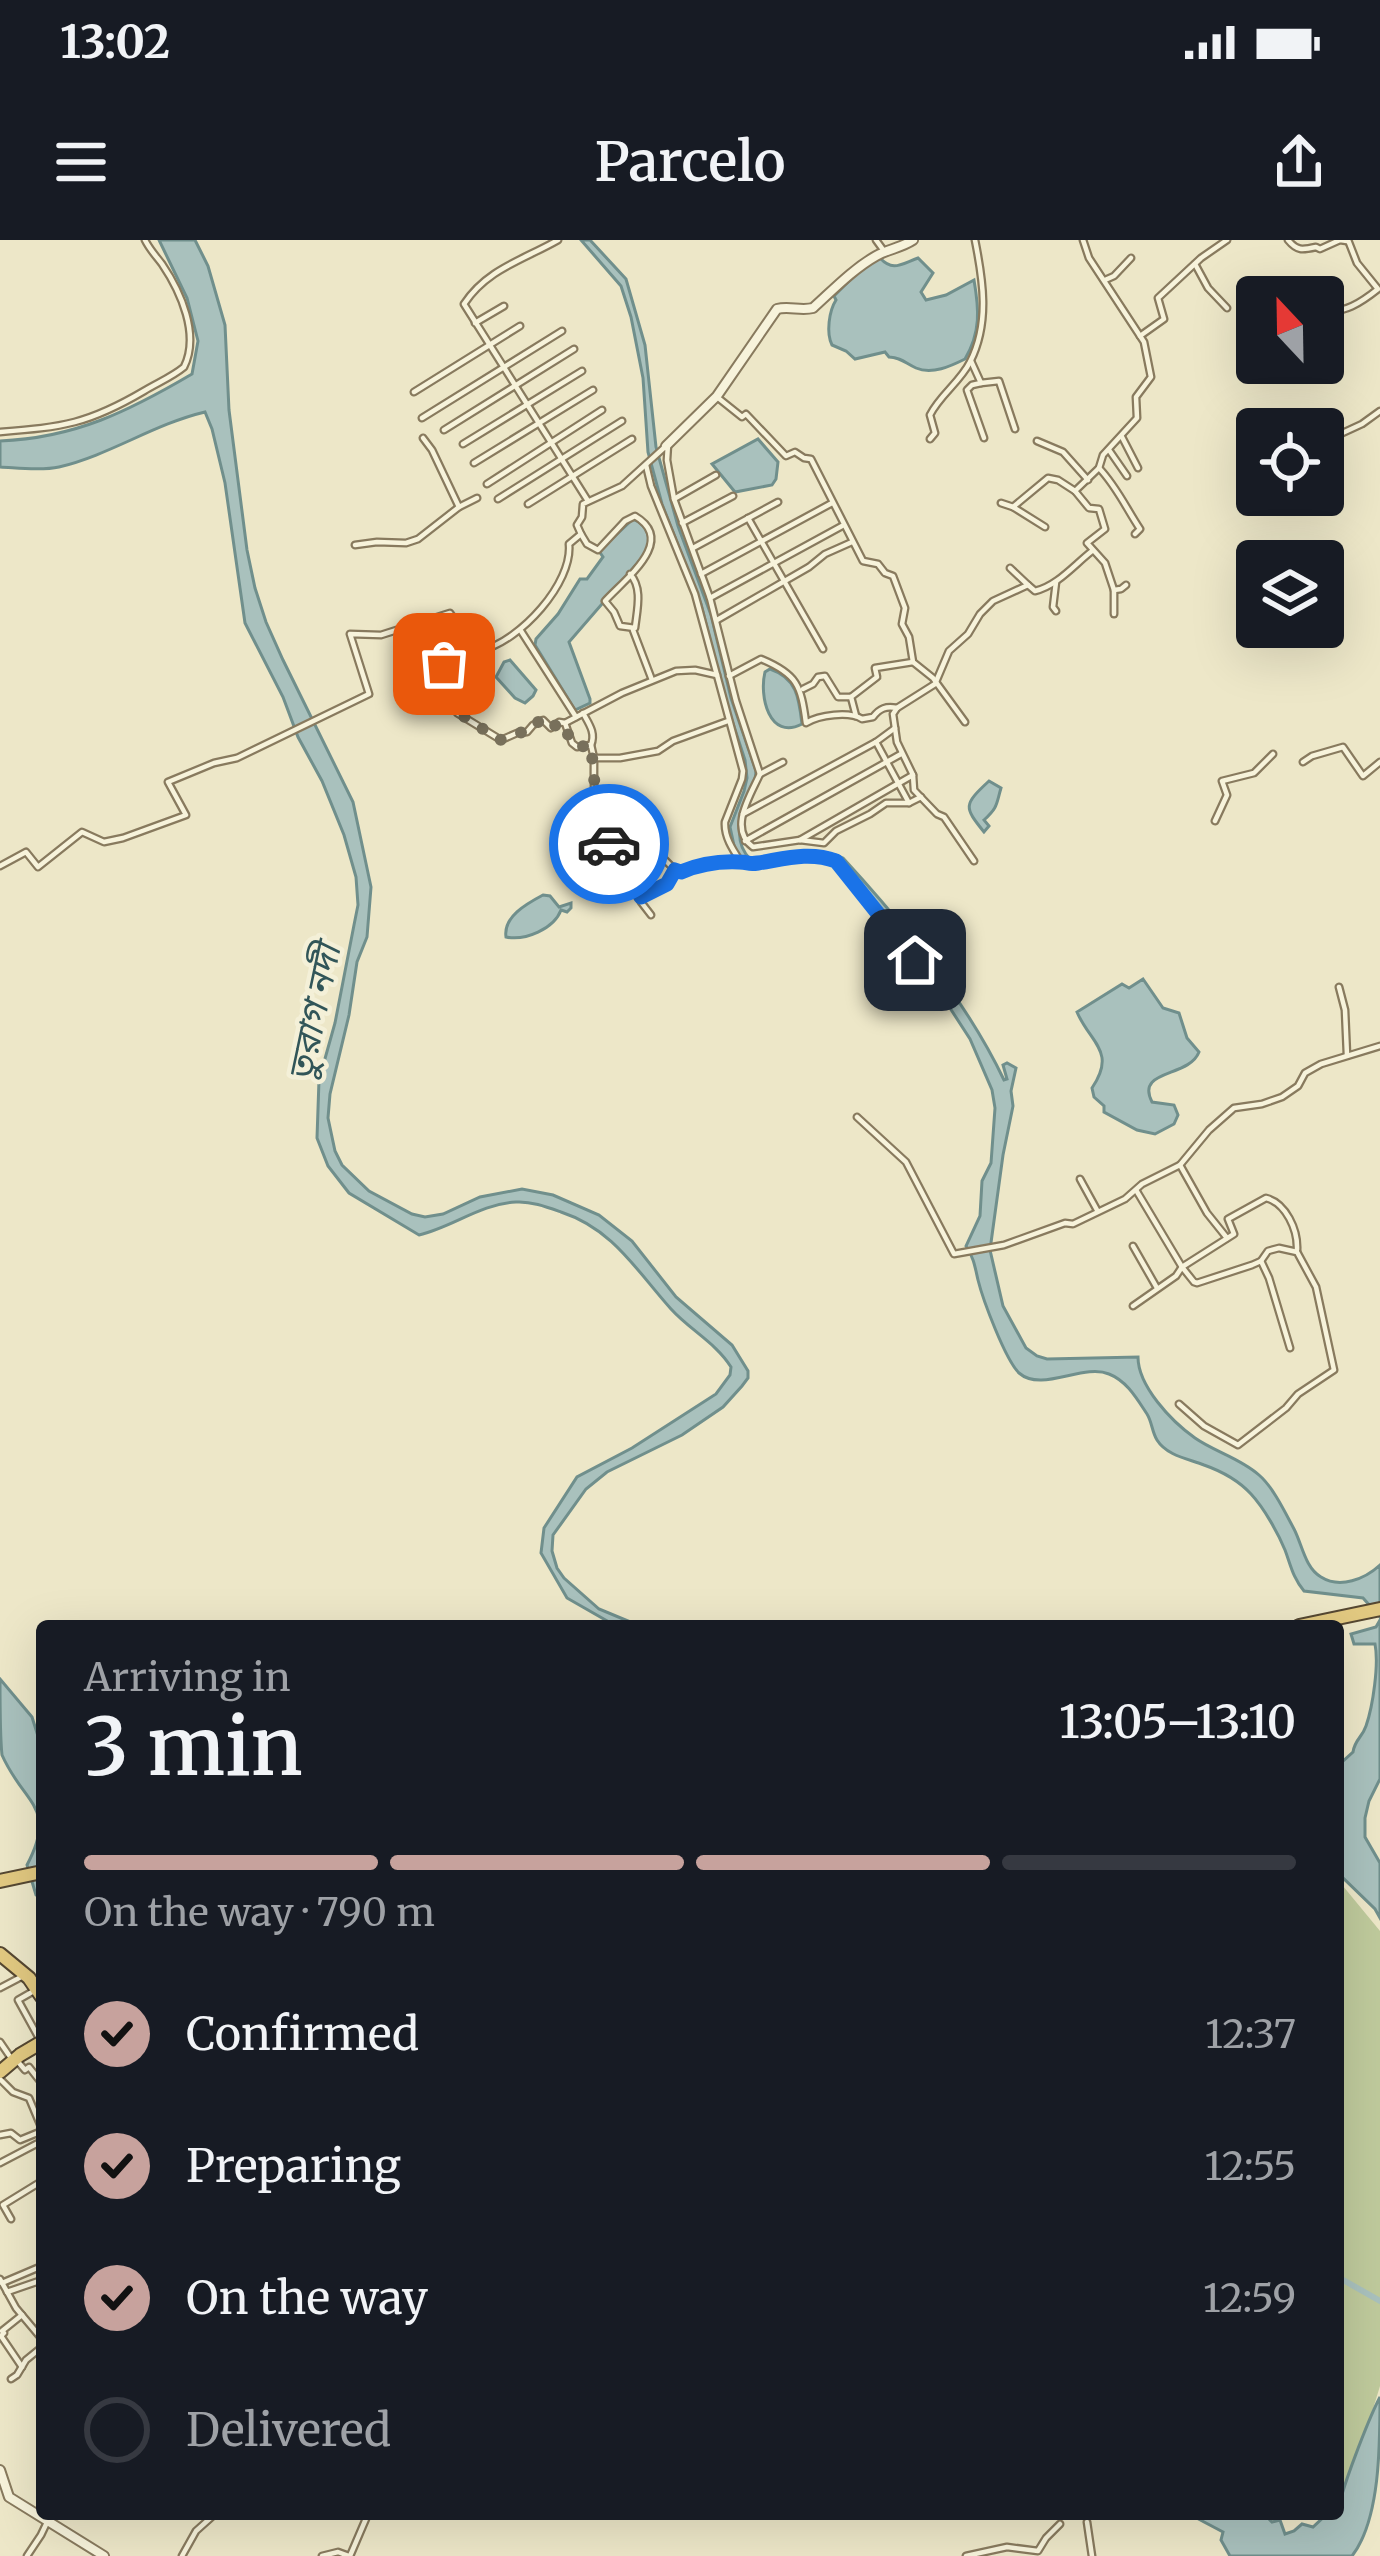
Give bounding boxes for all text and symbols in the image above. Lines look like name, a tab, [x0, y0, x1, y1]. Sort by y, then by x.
text: 13:02	[60, 14, 170, 70]
text: Parcelo	[594, 128, 786, 196]
icon: menu	[48, 129, 114, 195]
icon: share	[1266, 129, 1332, 195]
north arrow	[1236, 276, 1344, 384]
map controls	[1236, 276, 1344, 648]
button: locate	[1236, 408, 1344, 516]
button: layers	[1236, 540, 1344, 648]
pin	[393, 613, 495, 715]
icon: bag	[411, 631, 477, 697]
courier	[549, 784, 669, 904]
icon: car	[576, 811, 642, 877]
pin	[864, 909, 966, 1011]
icon: home	[882, 927, 948, 993]
water label: তুরাগ নদী	[278, 934, 352, 1086]
text: Arriving in	[84, 1653, 291, 1702]
text: 13:05–13:10	[1059, 1694, 1296, 1750]
text: 3 min	[84, 1698, 303, 1796]
text: On the way · 790 m	[84, 1888, 435, 1937]
icon: check	[84, 2001, 150, 2067]
text: Confirmed	[186, 2006, 419, 2062]
text: 12:37	[1205, 2010, 1296, 2059]
icon: check	[84, 2133, 150, 2199]
text: Preparing	[186, 2138, 401, 2194]
text: 12:55	[1205, 2142, 1296, 2191]
icon: check	[84, 2265, 150, 2331]
text: On the way	[186, 2270, 428, 2326]
text: 12:59	[1203, 2274, 1296, 2323]
text: Delivered	[186, 2402, 391, 2458]

